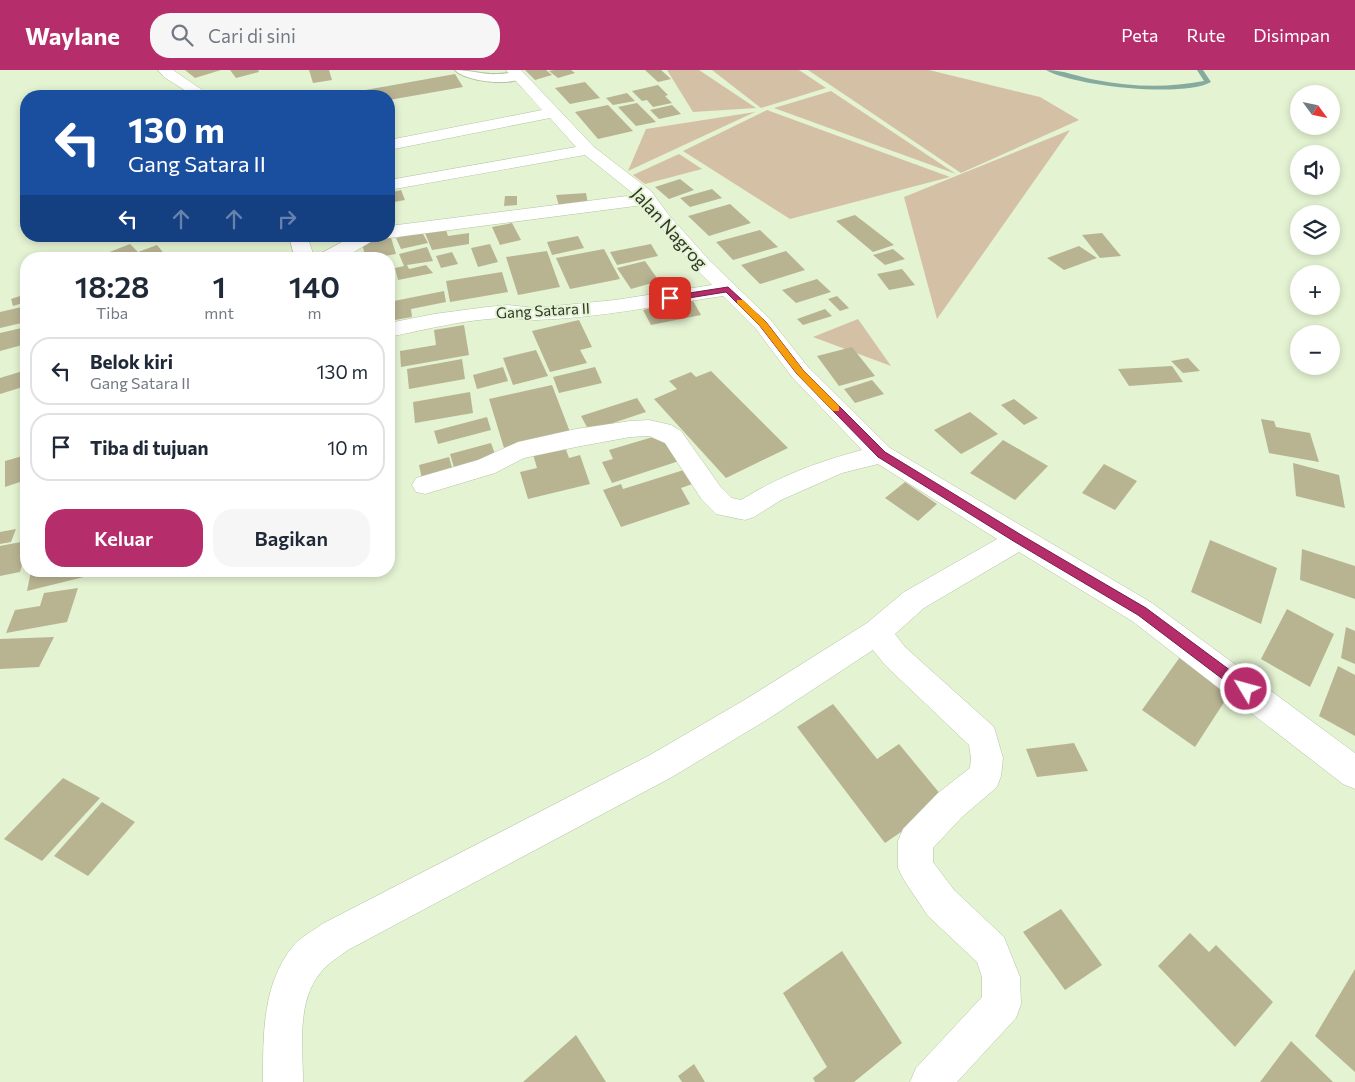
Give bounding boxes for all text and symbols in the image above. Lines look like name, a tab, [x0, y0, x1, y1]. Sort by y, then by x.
search box	[150, 13, 500, 58]
text: Waylane	[25, 21, 120, 50]
icon: search	[168, 21, 196, 49]
text: Cari di sini	[208, 24, 296, 47]
text: Peta	[1121, 24, 1158, 46]
text: Rute	[1186, 24, 1225, 46]
text: Disimpan	[1253, 24, 1330, 46]
north arrow	[1290, 85, 1340, 135]
map controls	[1290, 85, 1340, 375]
text: 130 m	[128, 107, 225, 150]
icon: left	[45, 110, 110, 175]
button: sound	[1290, 145, 1340, 195]
text: Gang Satara II	[128, 150, 266, 177]
street label: Jalan Nagrog	[628, 183, 713, 274]
icon: left	[114, 205, 142, 233]
icon: ahead	[167, 205, 195, 233]
icon: ahead	[220, 205, 248, 233]
icon: right	[273, 205, 301, 233]
button: layers	[1290, 205, 1340, 255]
button: +	[1290, 265, 1340, 315]
text: 18:28	[75, 267, 149, 304]
text: 1	[212, 267, 226, 304]
text: 140	[289, 267, 340, 304]
pin	[649, 277, 691, 319]
icon: arrive	[656, 284, 684, 312]
street label: Gang Satara II	[496, 299, 590, 321]
text: Tiba	[96, 303, 128, 322]
text: mnt	[204, 303, 234, 322]
text: m	[307, 303, 321, 322]
button: −	[1290, 325, 1340, 375]
text: Belok kiri	[90, 350, 173, 373]
icon: left	[47, 357, 75, 385]
text: 130 m	[316, 360, 368, 383]
text: Gang Satara II	[90, 373, 190, 392]
icon: arrive	[47, 433, 75, 461]
text: Tiba di tujuan	[90, 436, 208, 459]
text: 10 m	[327, 436, 368, 459]
button: Keluar	[45, 509, 203, 567]
button: Bagikan	[213, 509, 370, 567]
position arrow	[1219, 662, 1271, 714]

